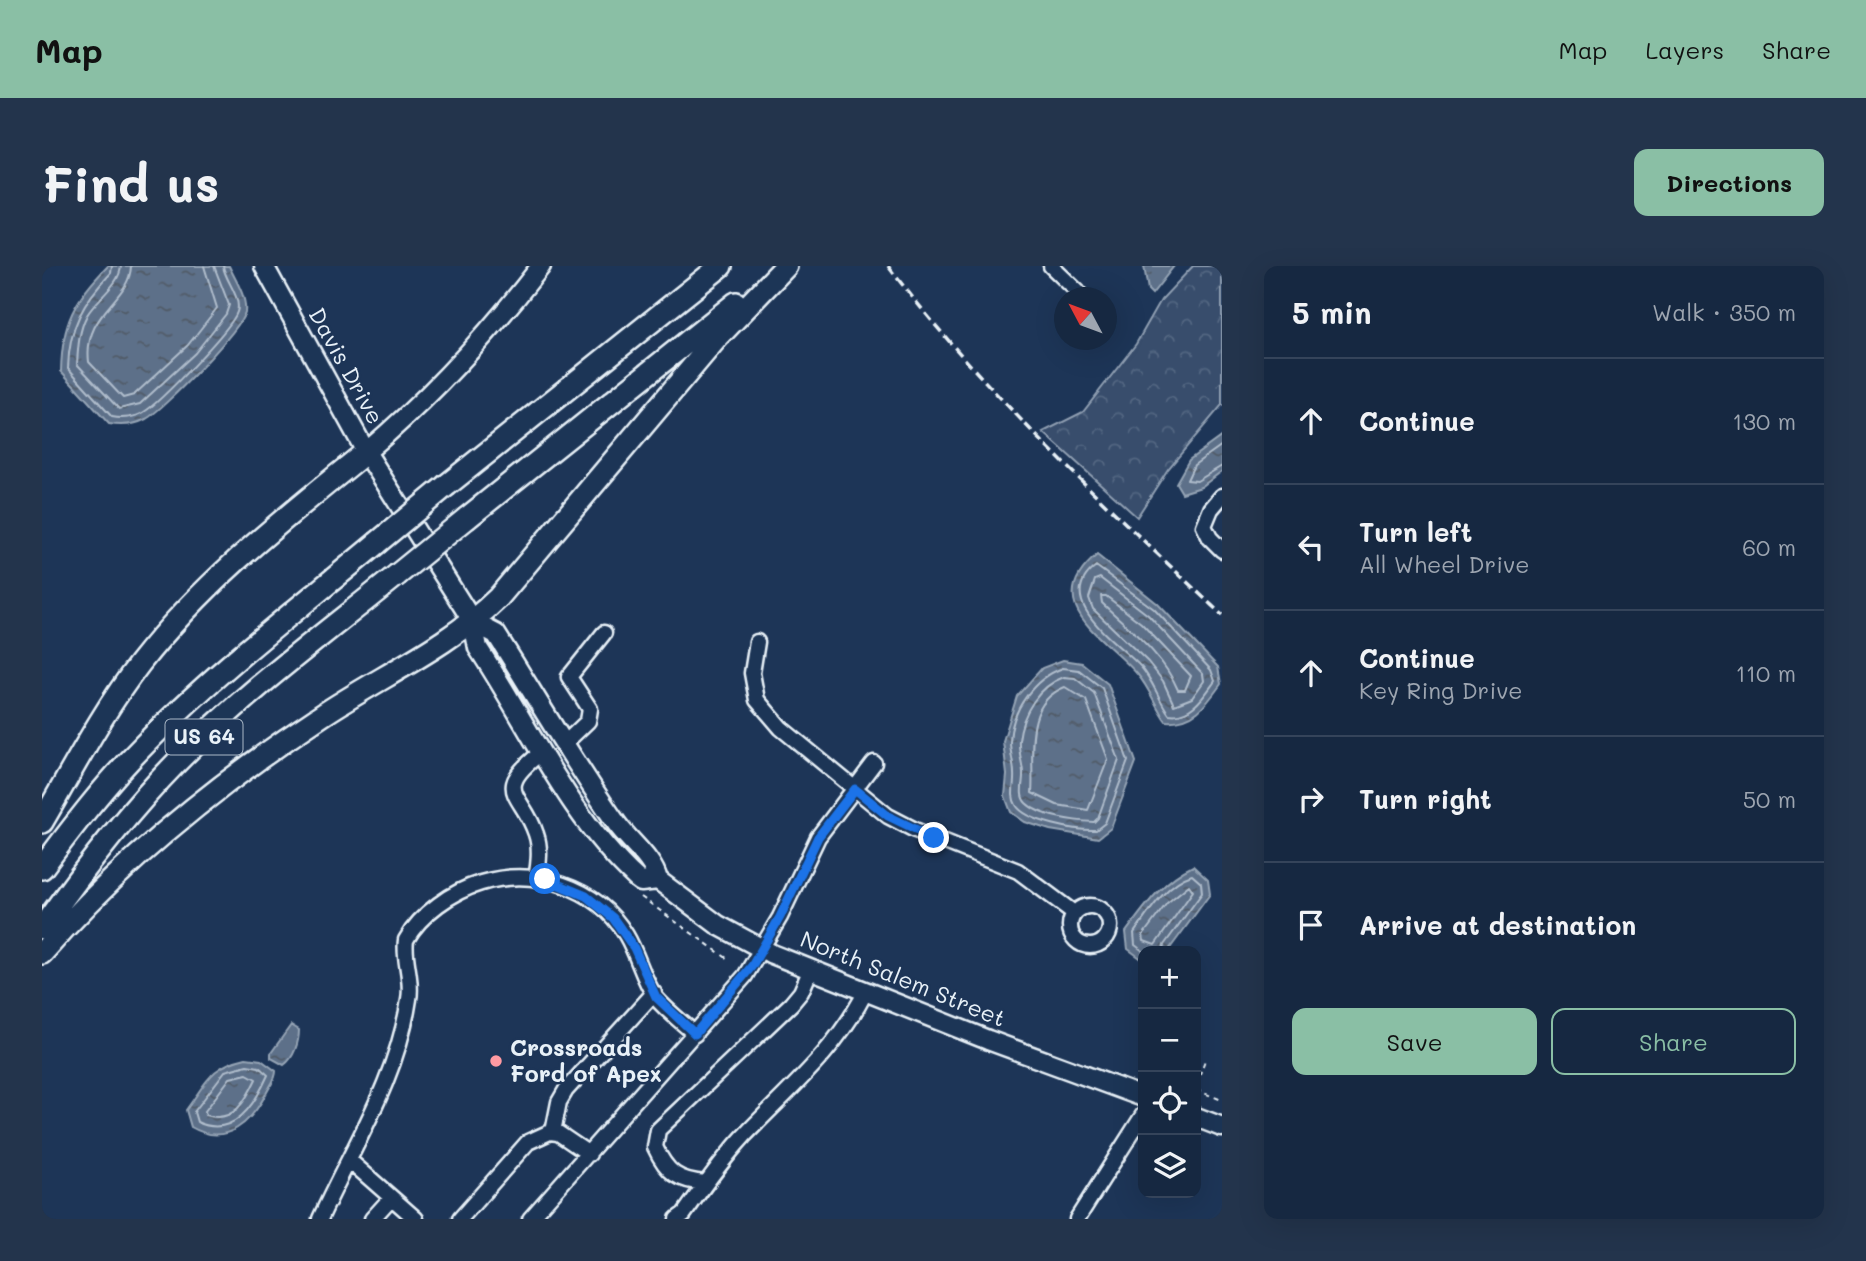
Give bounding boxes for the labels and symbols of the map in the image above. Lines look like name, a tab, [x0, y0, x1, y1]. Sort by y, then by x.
north arrow	[1054, 287, 1117, 350]
street label: Davis Drive	[303, 302, 391, 429]
road number: US 64	[166, 720, 242, 755]
route end	[918, 822, 949, 853]
route start	[529, 863, 560, 894]
street label: North Salem Street	[796, 923, 1010, 1033]
place label: Crossroads Ford of Apex	[510, 1032, 662, 1088]
marker: Crossroads Ford of Apex	[488, 1053, 504, 1069]

